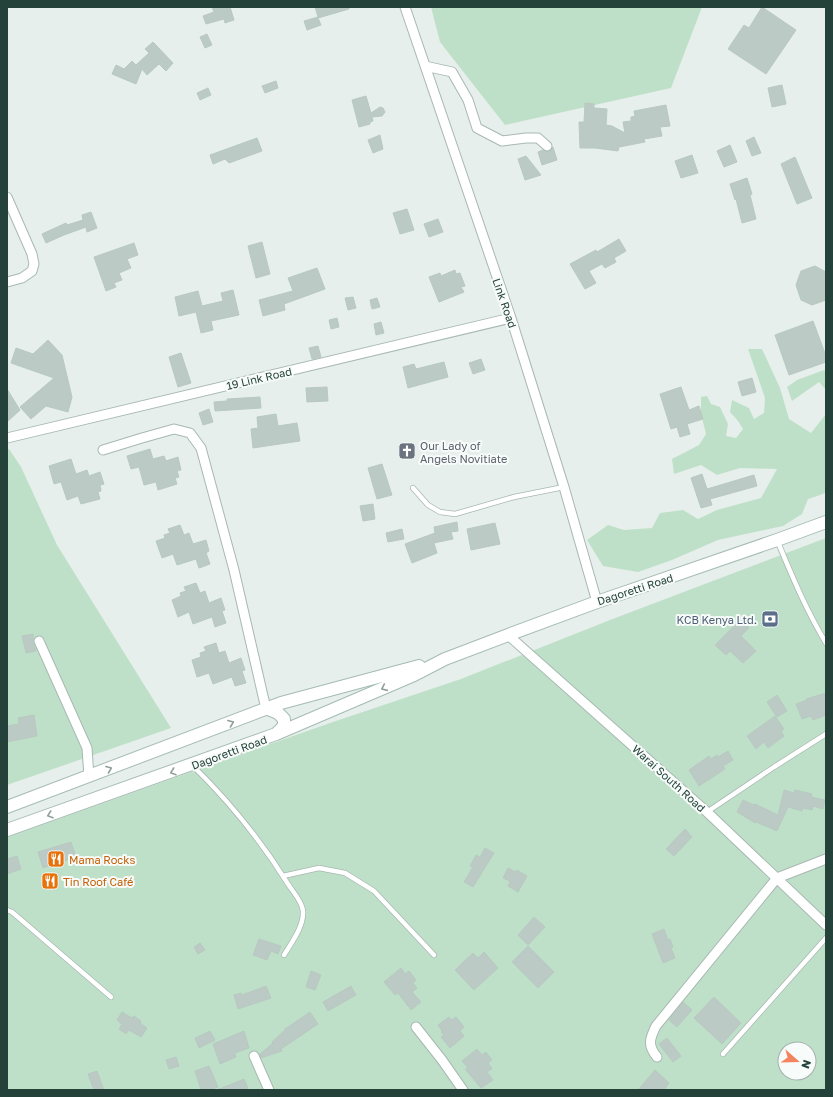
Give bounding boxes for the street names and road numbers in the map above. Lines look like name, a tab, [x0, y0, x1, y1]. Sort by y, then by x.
street label: Link Road	[490, 276, 520, 330]
street label: 19 Link Road	[225, 364, 293, 392]
street label: Dagoretti Road	[595, 571, 675, 607]
street label: Dagoretti Road	[190, 732, 268, 772]
street label: Warai South Road	[630, 742, 708, 814]

